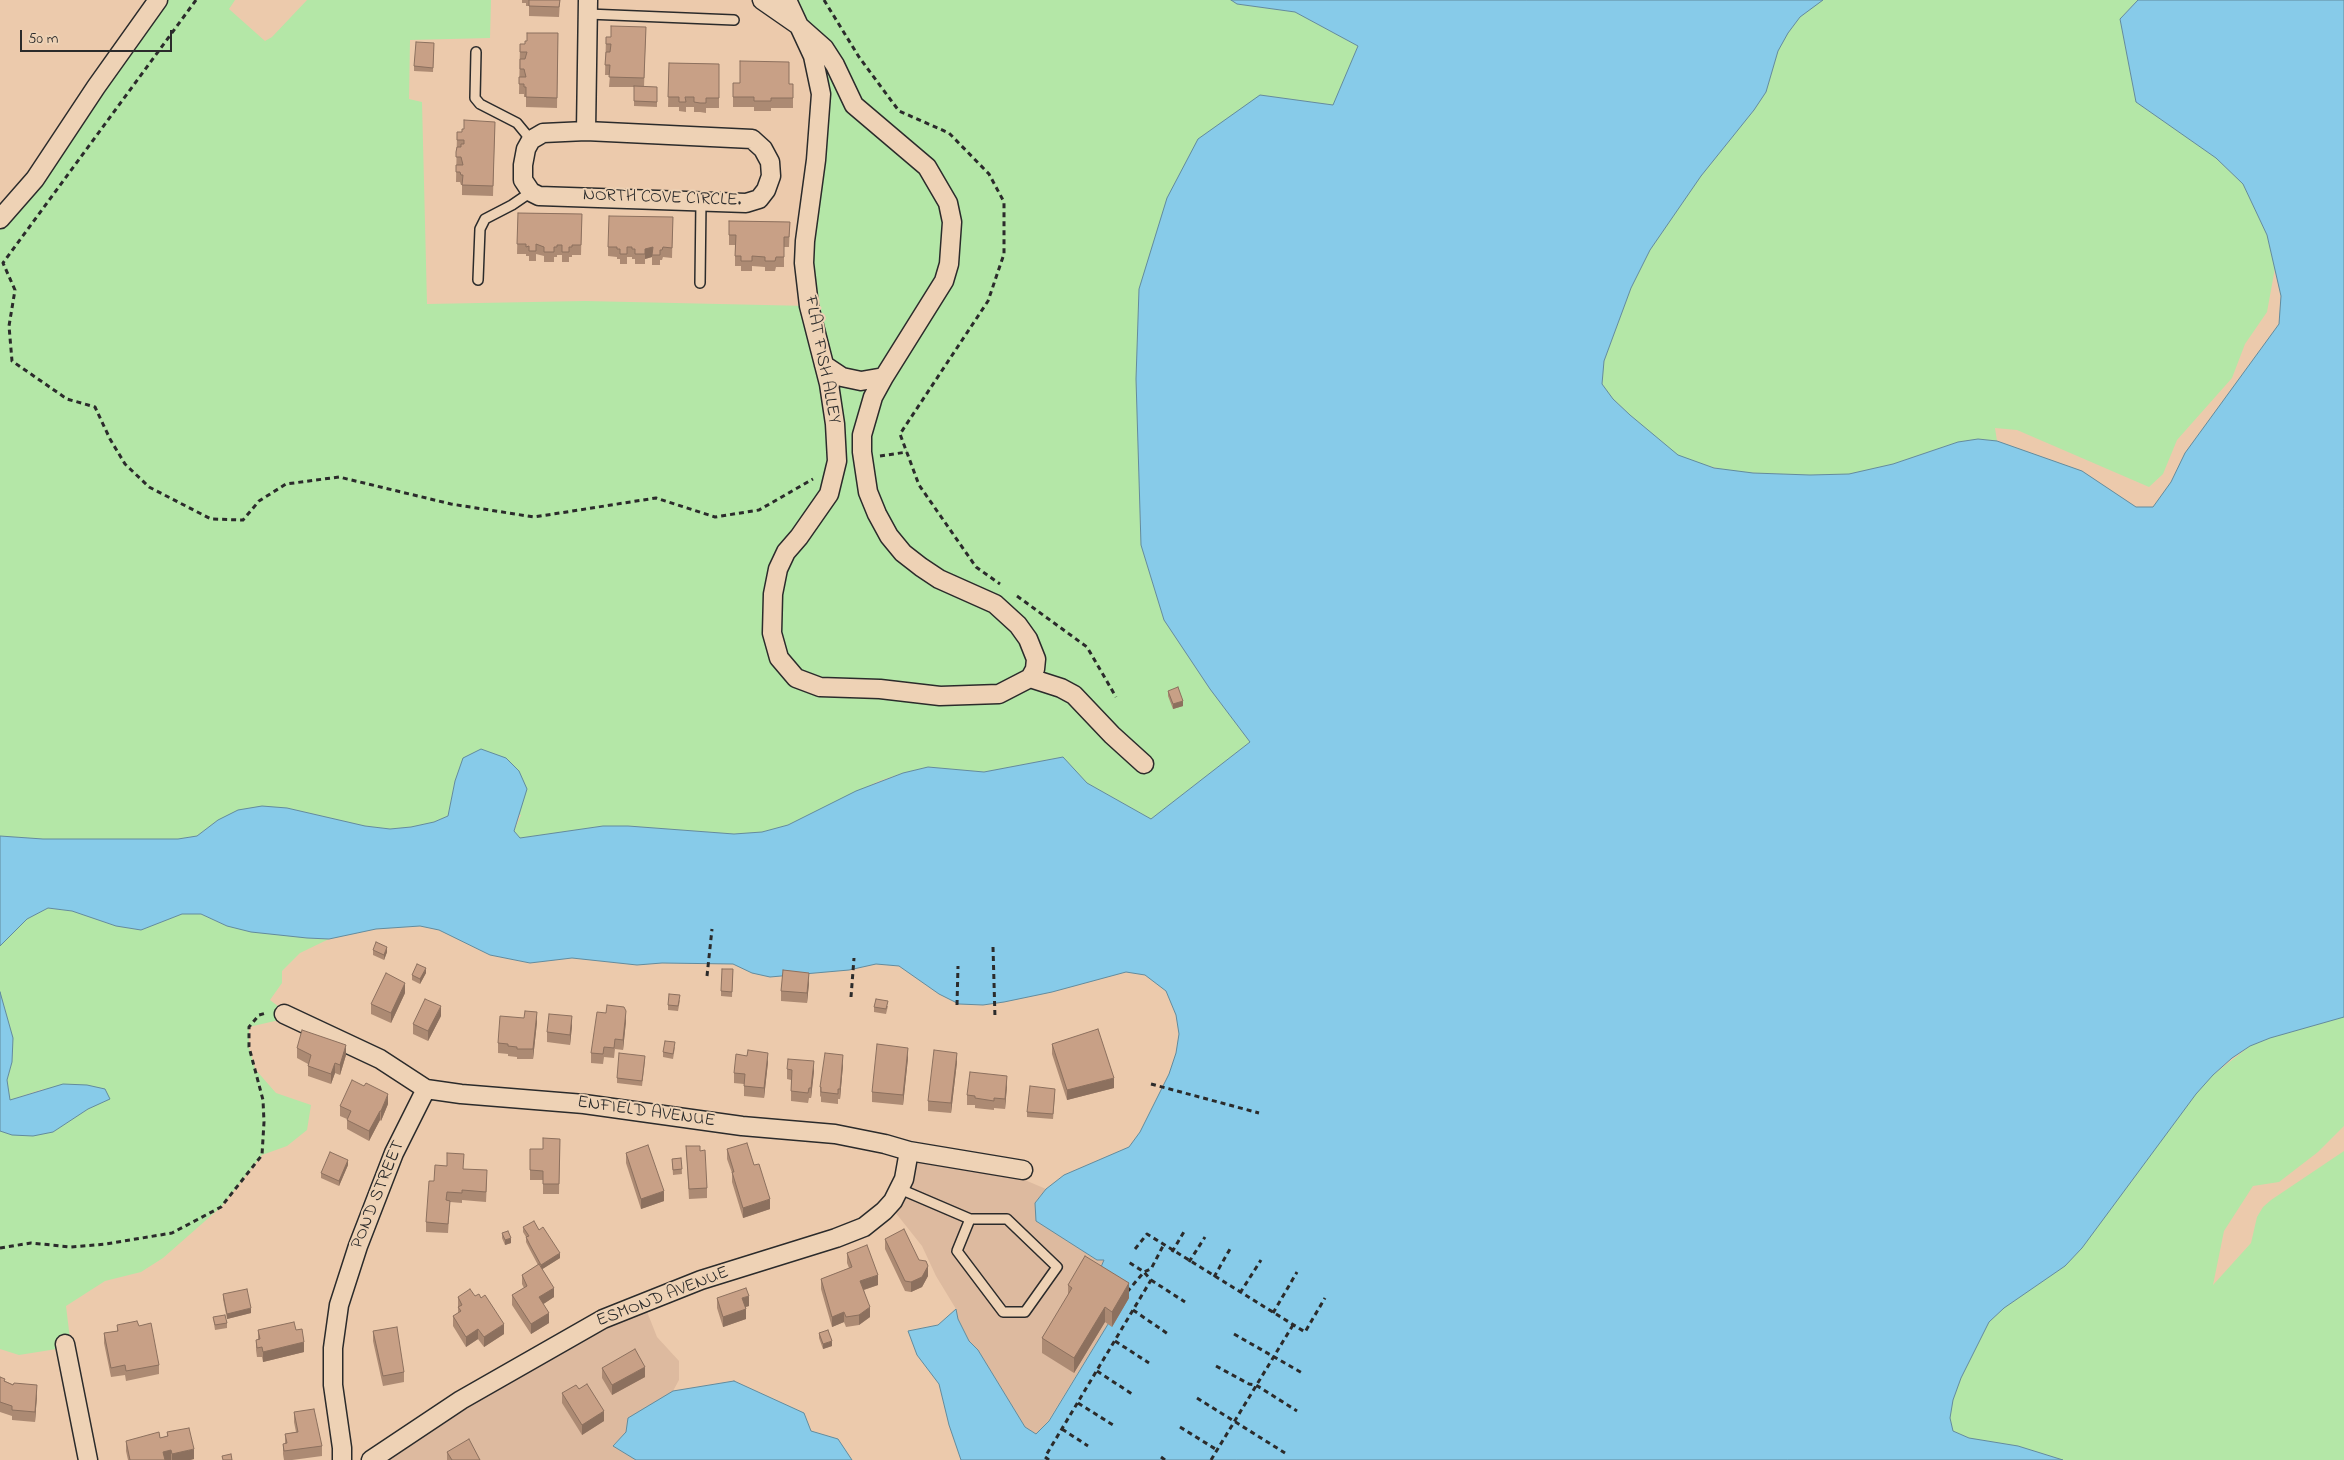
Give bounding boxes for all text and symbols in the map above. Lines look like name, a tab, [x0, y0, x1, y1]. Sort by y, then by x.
scale bar	[22, 20, 175, 52]
text: 50 m	[28, 28, 58, 50]
street label: NORTH COVE CIRCLE.	[582, 185, 742, 213]
street label: FLAT FISH ALLEY	[798, 294, 844, 426]
street label: ENFIELD AVENUE	[576, 1093, 716, 1133]
street label: POND STREET	[347, 1138, 411, 1252]
street label: ESMOND AVENUE	[594, 1263, 732, 1333]

